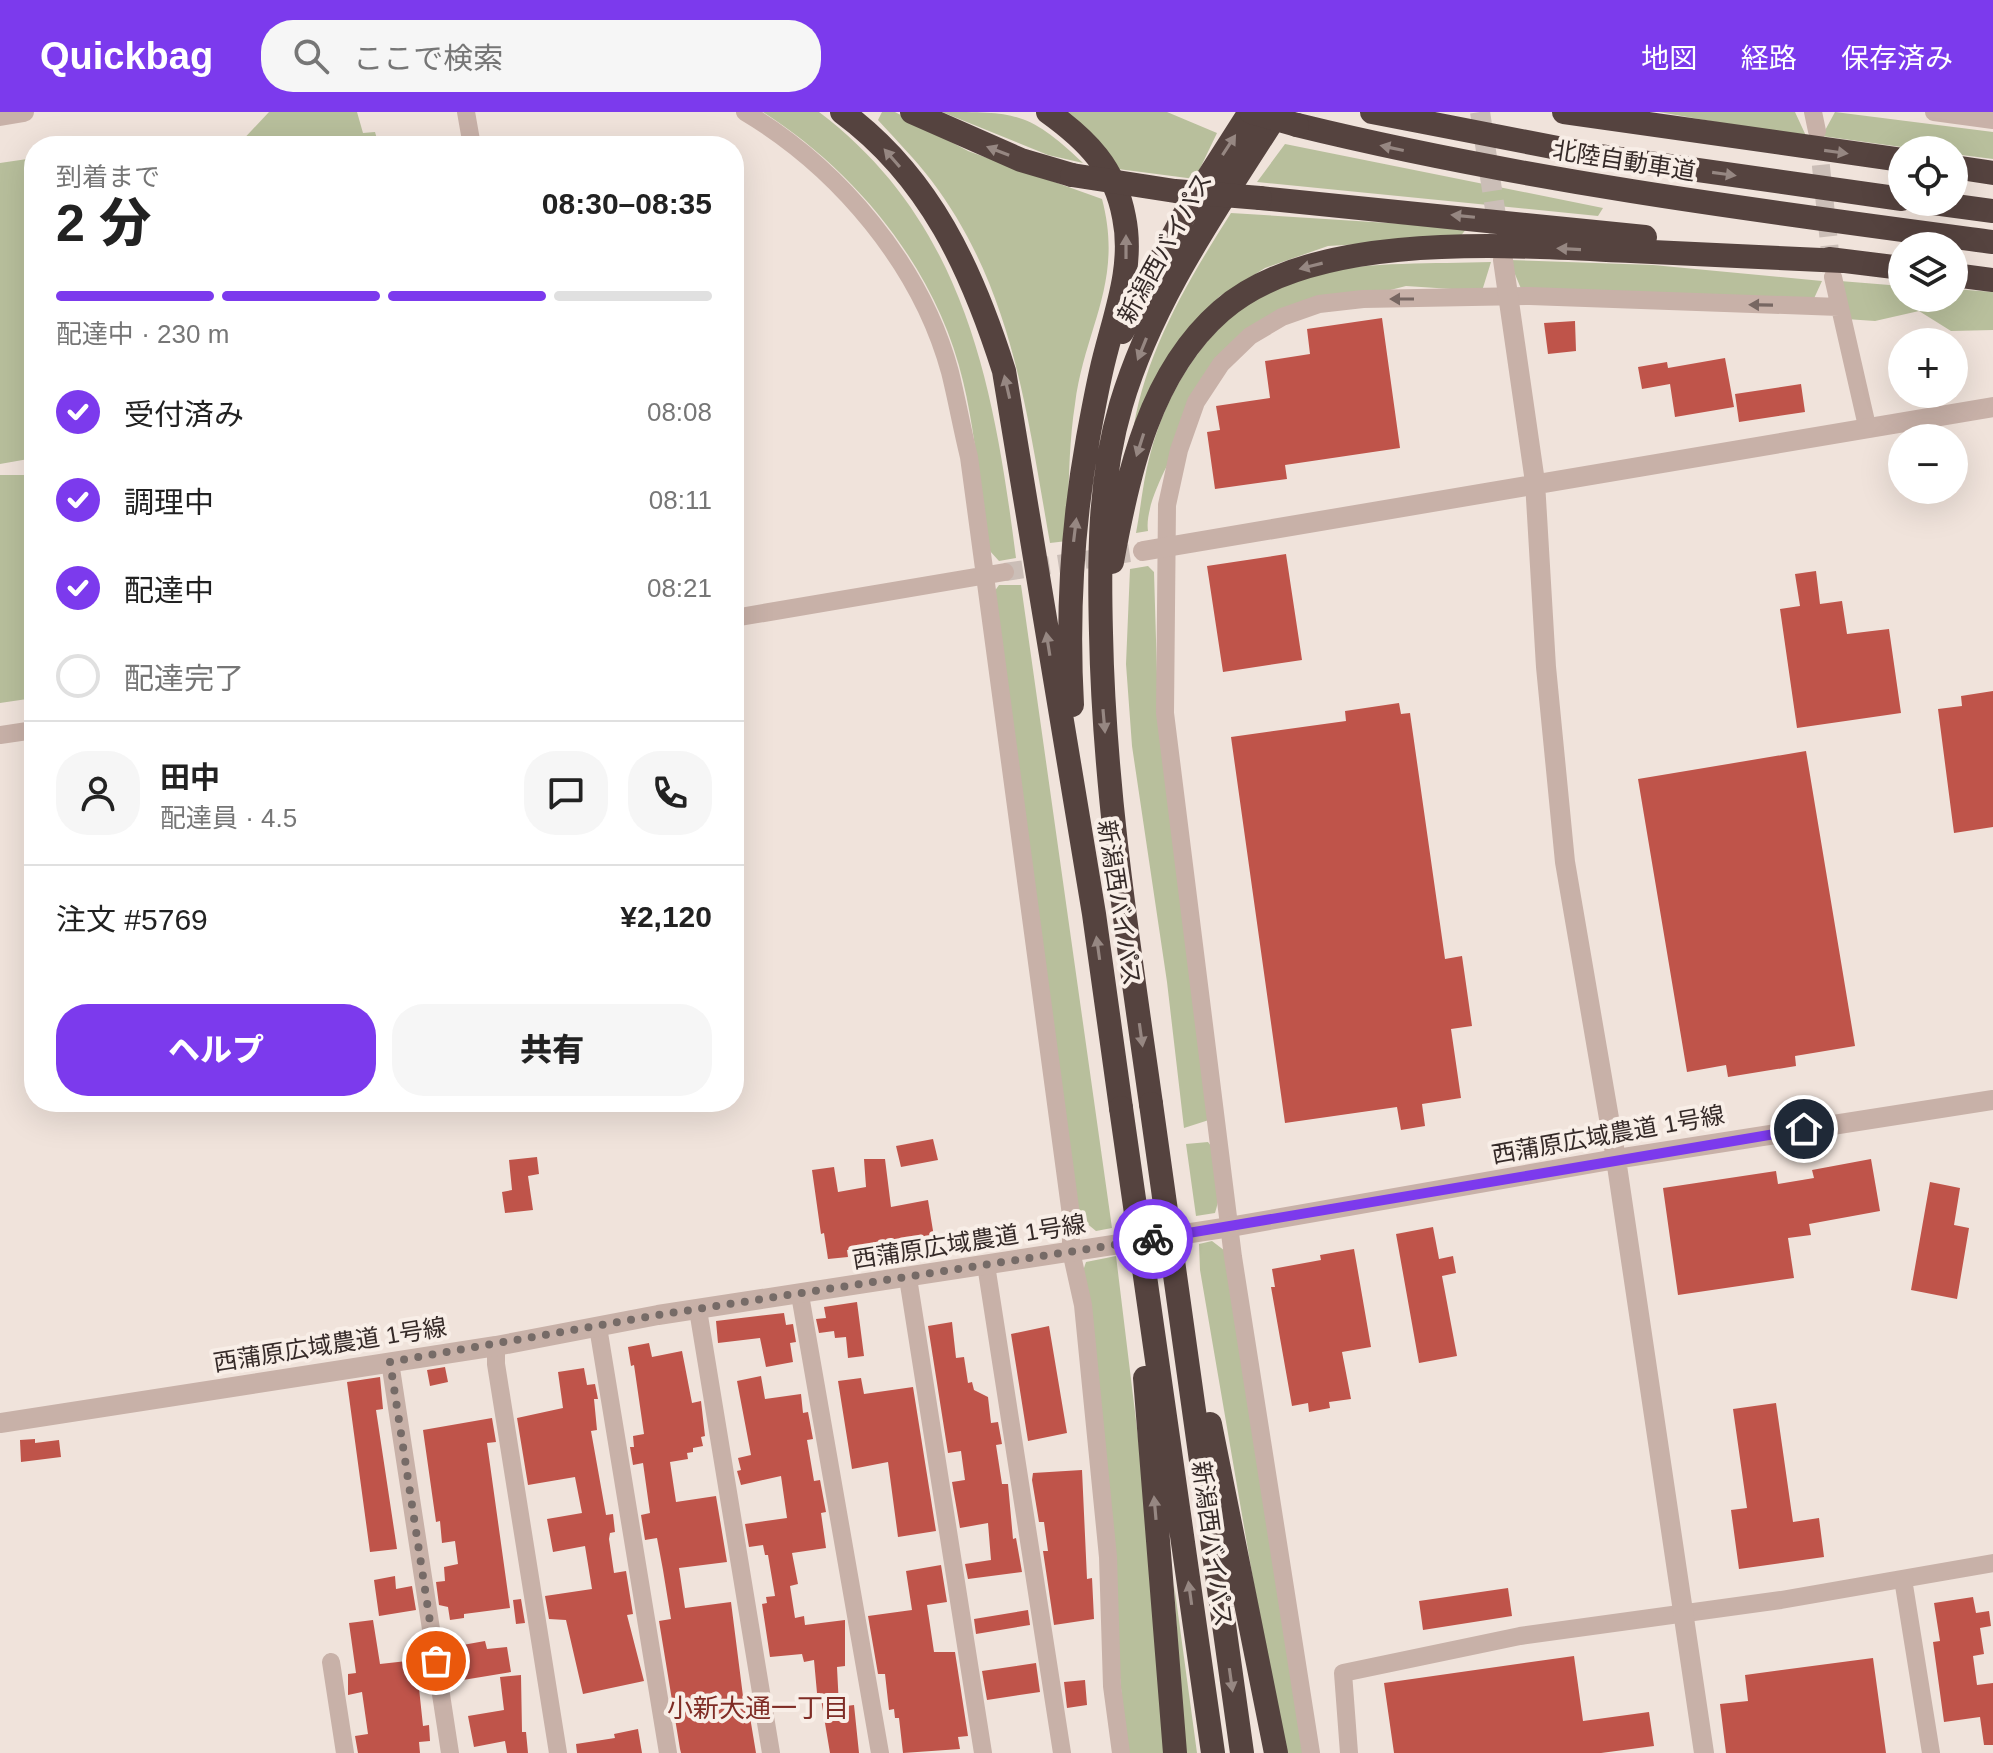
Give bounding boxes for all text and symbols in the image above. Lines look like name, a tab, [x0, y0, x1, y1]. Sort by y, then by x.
search box	[261, 20, 821, 92]
icon: search	[289, 34, 333, 78]
text: Quickbag	[40, 35, 213, 77]
text: ここで検索	[353, 42, 503, 75]
text: 地図	[1641, 43, 1697, 74]
text: 経路	[1741, 43, 1797, 74]
text: 保存済み	[1841, 43, 1953, 74]
one-way arrow	[1222, 134, 1236, 156]
street label: 北陸自動車道	[1551, 136, 1697, 185]
map controls	[1888, 136, 1968, 504]
button: locate	[1888, 136, 1968, 216]
one-way arrow	[1380, 141, 1405, 154]
one-way arrow	[986, 144, 1010, 157]
one-way arrow	[1823, 145, 1848, 158]
one-way arrow	[884, 148, 901, 168]
text: 到着まで	[56, 162, 160, 192]
street label: 新潟西バイパス	[1112, 168, 1217, 328]
one-way arrow	[1712, 168, 1737, 181]
text: 08:30–08:35	[542, 187, 712, 220]
text: 2 分	[56, 194, 151, 252]
one-way arrow	[1450, 210, 1475, 223]
button: layers	[1888, 232, 1968, 312]
one-way arrow	[1120, 234, 1132, 259]
one-way arrow	[1556, 242, 1581, 255]
one-way arrow	[1298, 260, 1323, 272]
one-way arrow	[1389, 293, 1414, 305]
one-way arrow	[1748, 298, 1773, 311]
text: 配達中 · 230 m	[56, 319, 229, 349]
button: +	[1888, 328, 1968, 408]
one-way arrow	[1135, 337, 1148, 361]
one-way arrow	[1000, 375, 1013, 400]
icon: check	[56, 390, 100, 434]
text: 08:08	[647, 397, 712, 427]
text: 受付済み	[124, 398, 244, 431]
button: −	[1888, 424, 1968, 504]
one-way arrow	[1133, 433, 1146, 457]
icon: check	[56, 478, 100, 522]
text: 08:11	[649, 485, 712, 515]
text: 調理中	[124, 486, 214, 519]
one-way arrow	[1069, 517, 1082, 542]
icon: check	[56, 566, 100, 610]
text: 08:21	[647, 573, 712, 603]
text: 配達中	[124, 574, 214, 607]
one-way arrow	[1042, 631, 1054, 656]
text: 配達完了	[124, 662, 244, 695]
one-way arrow	[1098, 709, 1111, 734]
button: person	[56, 751, 140, 835]
button: chat	[524, 751, 608, 835]
button: phone	[628, 751, 712, 835]
text: 田中	[160, 761, 220, 794]
text: 配達員 · 4.5	[160, 803, 297, 833]
street label: 新潟西バイパス	[1093, 818, 1146, 988]
text: ¥2,120	[620, 900, 712, 933]
text: 注文 #5769	[56, 903, 208, 936]
one-way arrow	[1091, 935, 1104, 960]
button: ヘルプ	[56, 1004, 376, 1096]
button: 共有	[392, 1004, 712, 1096]
one-way arrow	[1135, 1023, 1148, 1048]
pin	[1770, 1095, 1838, 1163]
street label: 西蒲原広域農道 1号線	[1489, 1101, 1726, 1168]
icon: home	[1782, 1107, 1826, 1151]
courier	[1113, 1199, 1193, 1279]
street label: 西蒲原広域農道 1号線	[850, 1210, 1088, 1273]
icon: bike	[1131, 1217, 1175, 1261]
street label: 西蒲原広域農道 1号線	[211, 1313, 449, 1376]
street label: 新潟西バイパス	[1187, 1459, 1238, 1629]
one-way arrow	[1149, 1495, 1162, 1520]
one-way arrow	[1183, 1580, 1196, 1605]
pin	[402, 1627, 470, 1695]
icon: bag	[414, 1639, 458, 1683]
one-way arrow	[1225, 1668, 1238, 1693]
district label: 小新大通一丁目	[667, 1693, 849, 1723]

